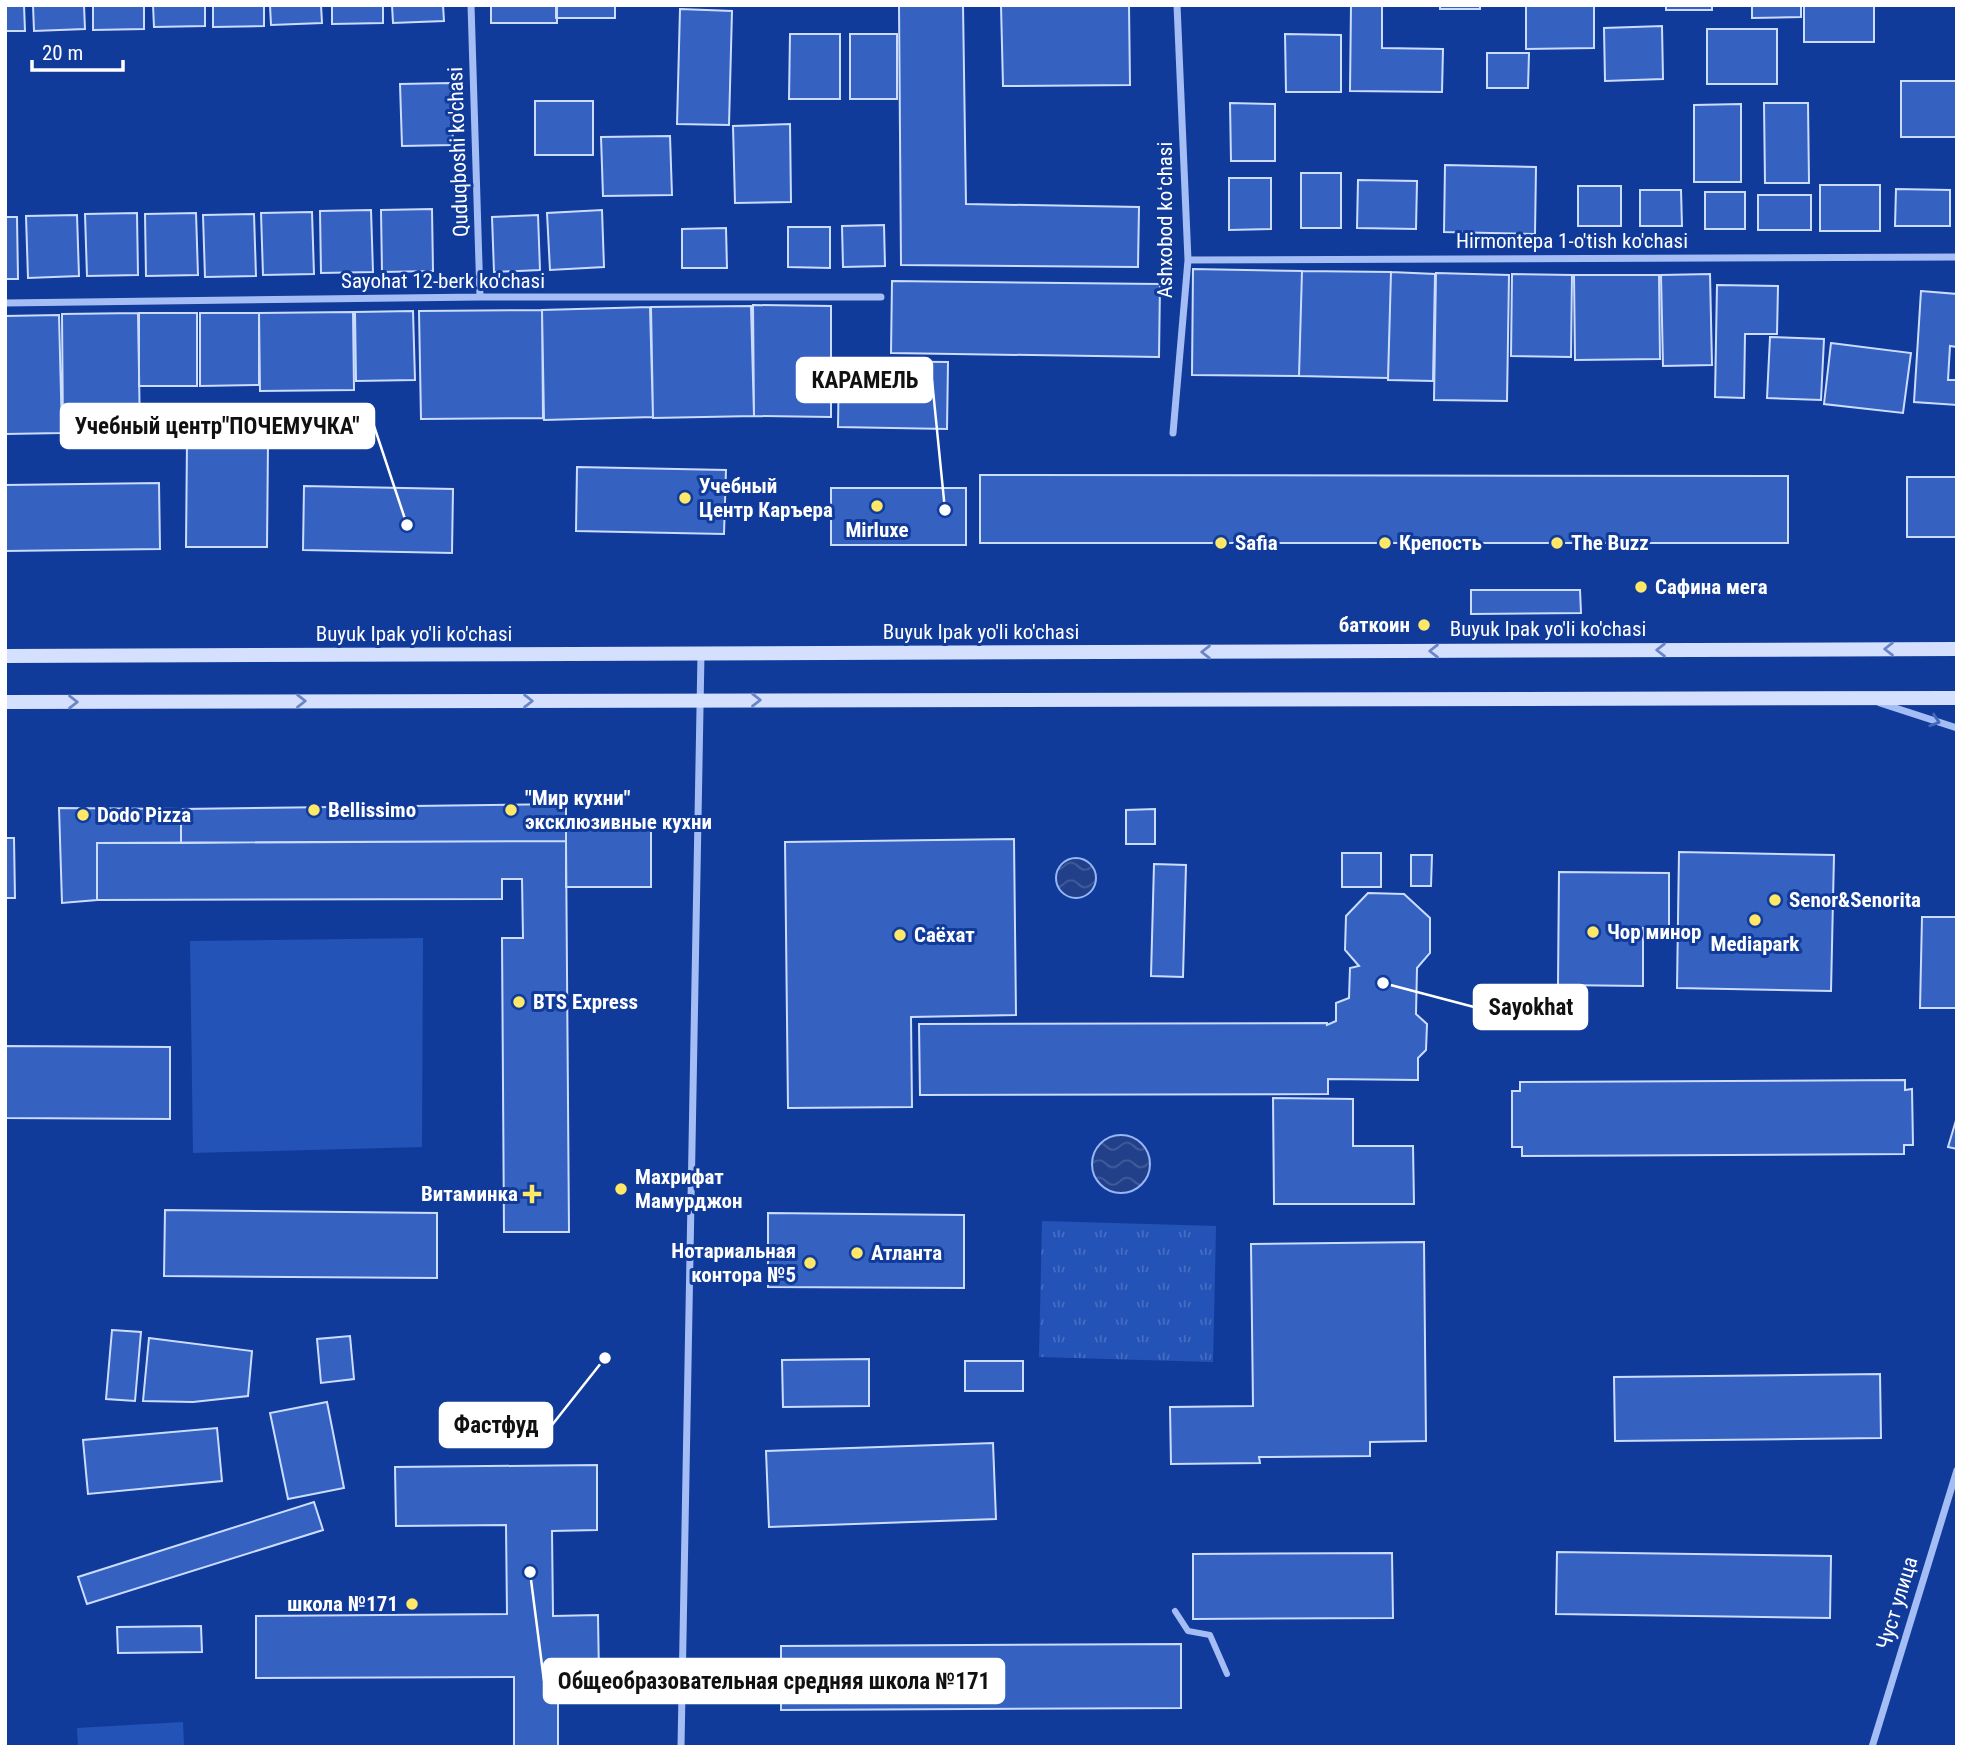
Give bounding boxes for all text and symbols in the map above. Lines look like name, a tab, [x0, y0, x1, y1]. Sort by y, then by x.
scale bar	[32, 28, 122, 72]
text: 20 m	[42, 41, 83, 65]
street label: Quduqboshi ko'chasi	[443, 67, 473, 237]
street label: Ashxobod koʻchasi	[1153, 142, 1177, 298]
street label: Hirmontepa 1-o'tish ko'chasi	[1456, 229, 1688, 253]
street label: Sayohat 12-berk ko'chasi	[341, 269, 545, 293]
callout: КАРАМЕЛЬ	[797, 358, 932, 402]
text: КАРАМЕЛЬ	[811, 367, 919, 394]
callout: Учебный центр"ПОЧЕМУЧКА"	[61, 404, 374, 448]
text: Учебный центр"ПОЧЕМУЧКА"	[74, 413, 360, 440]
place label: Учебный Центр Каръера	[699, 474, 833, 522]
marker: Учебный Центр Каръера	[677, 490, 693, 506]
marker: Mirluxe	[869, 498, 885, 514]
place label: Mirluxe	[845, 518, 909, 542]
place label: Safia	[1235, 531, 1278, 555]
place label: Крепость	[1399, 531, 1482, 555]
place label: The Buzz	[1571, 531, 1649, 555]
marker: Safia	[1213, 535, 1229, 551]
marker: Крепость	[1377, 535, 1393, 551]
marker: The Buzz	[1549, 535, 1565, 551]
place label: Сафина мега	[1655, 575, 1768, 599]
marker: Сафина мега	[1633, 579, 1649, 595]
place label: баткоин	[1339, 613, 1410, 637]
marker: баткоин	[1416, 617, 1432, 633]
street label: Buyuk Ipak yo'li ko'chasi	[1450, 617, 1646, 641]
street label: Buyuk Ipak yo'li ko'chasi	[883, 620, 1079, 644]
street label: Buyuk Ipak yo'li ko'chasi	[316, 622, 512, 646]
one-way arrow	[1883, 641, 1893, 657]
one-way arrow	[1655, 642, 1666, 658]
one-way arrow	[1428, 643, 1438, 659]
one-way arrow	[1200, 644, 1211, 660]
one-way arrow	[751, 692, 762, 708]
one-way arrow	[296, 693, 307, 709]
one-way arrow	[524, 693, 534, 709]
one-way arrow	[69, 694, 79, 710]
one-way arrow	[1928, 713, 1940, 727]
place label: "Мир кухни" эксклюзивные кухни	[525, 786, 712, 834]
place label: Bellissimo	[328, 798, 416, 822]
marker: Bellissimo	[306, 802, 322, 818]
marker: "Мир кухни" эксклюзивные кухни	[503, 802, 519, 818]
place label: Dodo Pizza	[97, 803, 191, 827]
marker: Dodo Pizza	[75, 807, 91, 823]
place label: Senor&Senorita	[1789, 888, 1921, 912]
marker: Senor&Senorita	[1767, 892, 1783, 908]
marker: Mediapark	[1747, 912, 1763, 928]
place label: Чор минор	[1607, 920, 1701, 944]
place label: Саёхат	[914, 923, 975, 947]
marker: Чор минор	[1585, 924, 1601, 940]
marker: Саёхат	[892, 927, 908, 943]
place label: Mediapark	[1711, 932, 1800, 956]
callout: Sayokhat	[1474, 985, 1587, 1029]
place label: BTS Express	[533, 990, 638, 1014]
marker: BTS Express	[511, 994, 527, 1010]
text: Sayokhat	[1489, 994, 1573, 1021]
place label: Махрифат Мамурджон	[635, 1165, 742, 1213]
marker: Махрифат Мамурджон	[613, 1181, 629, 1197]
place label: Витаминка	[421, 1182, 518, 1206]
marker: Витаминка	[524, 1186, 540, 1202]
place label: Нотариальная контора №5	[671, 1239, 796, 1287]
place label: Атланта	[871, 1241, 942, 1265]
marker: Атланта	[849, 1245, 865, 1261]
marker: Нотариальная контора №5	[802, 1255, 818, 1271]
callout: Фастфуд	[440, 1403, 552, 1447]
text: Фастфуд	[454, 1412, 538, 1439]
street label: Чуст улица	[1872, 1554, 1922, 1652]
place label: школа №171	[287, 1592, 398, 1616]
marker: школа №171	[404, 1596, 420, 1612]
callout: Общеобразовательная средняя школа №171	[544, 1659, 1004, 1703]
text: Общеобразовательная средняя школа №171	[558, 1668, 990, 1695]

